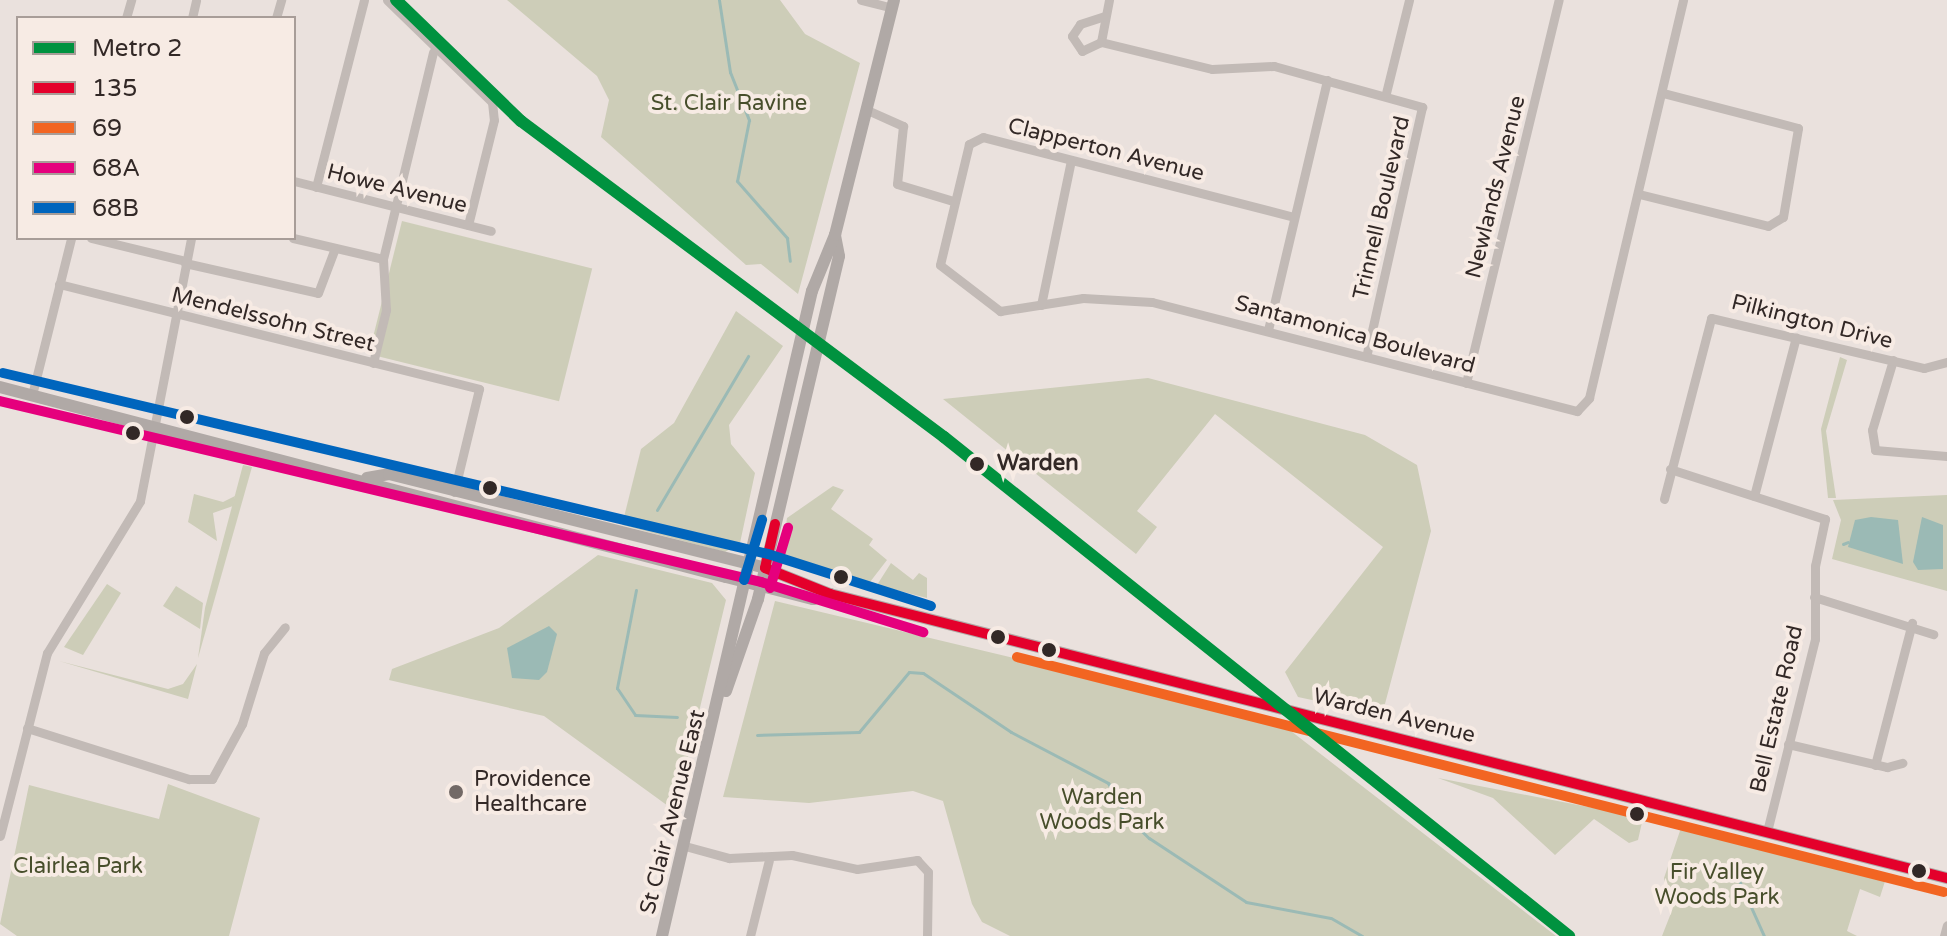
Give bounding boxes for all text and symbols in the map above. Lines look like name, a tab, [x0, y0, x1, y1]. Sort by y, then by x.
legend	[16, 16, 296, 240]
text: Metro 2	[92, 34, 182, 63]
text: 135	[92, 74, 137, 103]
park label: St. Clair Ravine	[651, 91, 807, 117]
street label: Newlands Avenue	[1461, 93, 1531, 281]
street label: Clapperton Avenue	[1005, 113, 1207, 187]
text: 69	[92, 114, 122, 143]
street label: Trinnell Boulevard	[1348, 114, 1416, 302]
text: 68A	[92, 154, 140, 183]
street label: Howe Avenue	[324, 159, 470, 219]
text: 68B	[92, 194, 139, 223]
street label: Mendelssohn Street	[169, 282, 377, 358]
street label: Pilkington Drive	[1729, 289, 1895, 355]
street label: Santamonica Boulevard	[1232, 290, 1478, 380]
unlabelled marker	[179, 409, 195, 425]
unlabelled marker	[125, 425, 141, 441]
marker: Warden	[964, 451, 990, 477]
place label: Warden	[997, 451, 1079, 477]
unlabelled marker	[482, 480, 498, 496]
unlabelled marker	[833, 569, 849, 585]
street label: Bell Estate Road	[1745, 623, 1809, 795]
unlabelled marker	[990, 629, 1006, 645]
unlabelled marker	[1041, 642, 1057, 658]
street label: Warden Avenue	[1310, 683, 1478, 749]
street label: St Clair Avenue East	[635, 707, 711, 917]
place label: Providence Healthcare	[474, 766, 591, 818]
marker: Providence Healthcare	[445, 781, 467, 803]
park label: Warden Woods Park	[1039, 784, 1165, 836]
unlabelled marker	[1629, 806, 1645, 822]
park label: Clairlea Park	[13, 854, 143, 880]
park label: Fir Valley Woods Park	[1654, 859, 1780, 910]
unlabelled marker	[1911, 863, 1927, 879]

